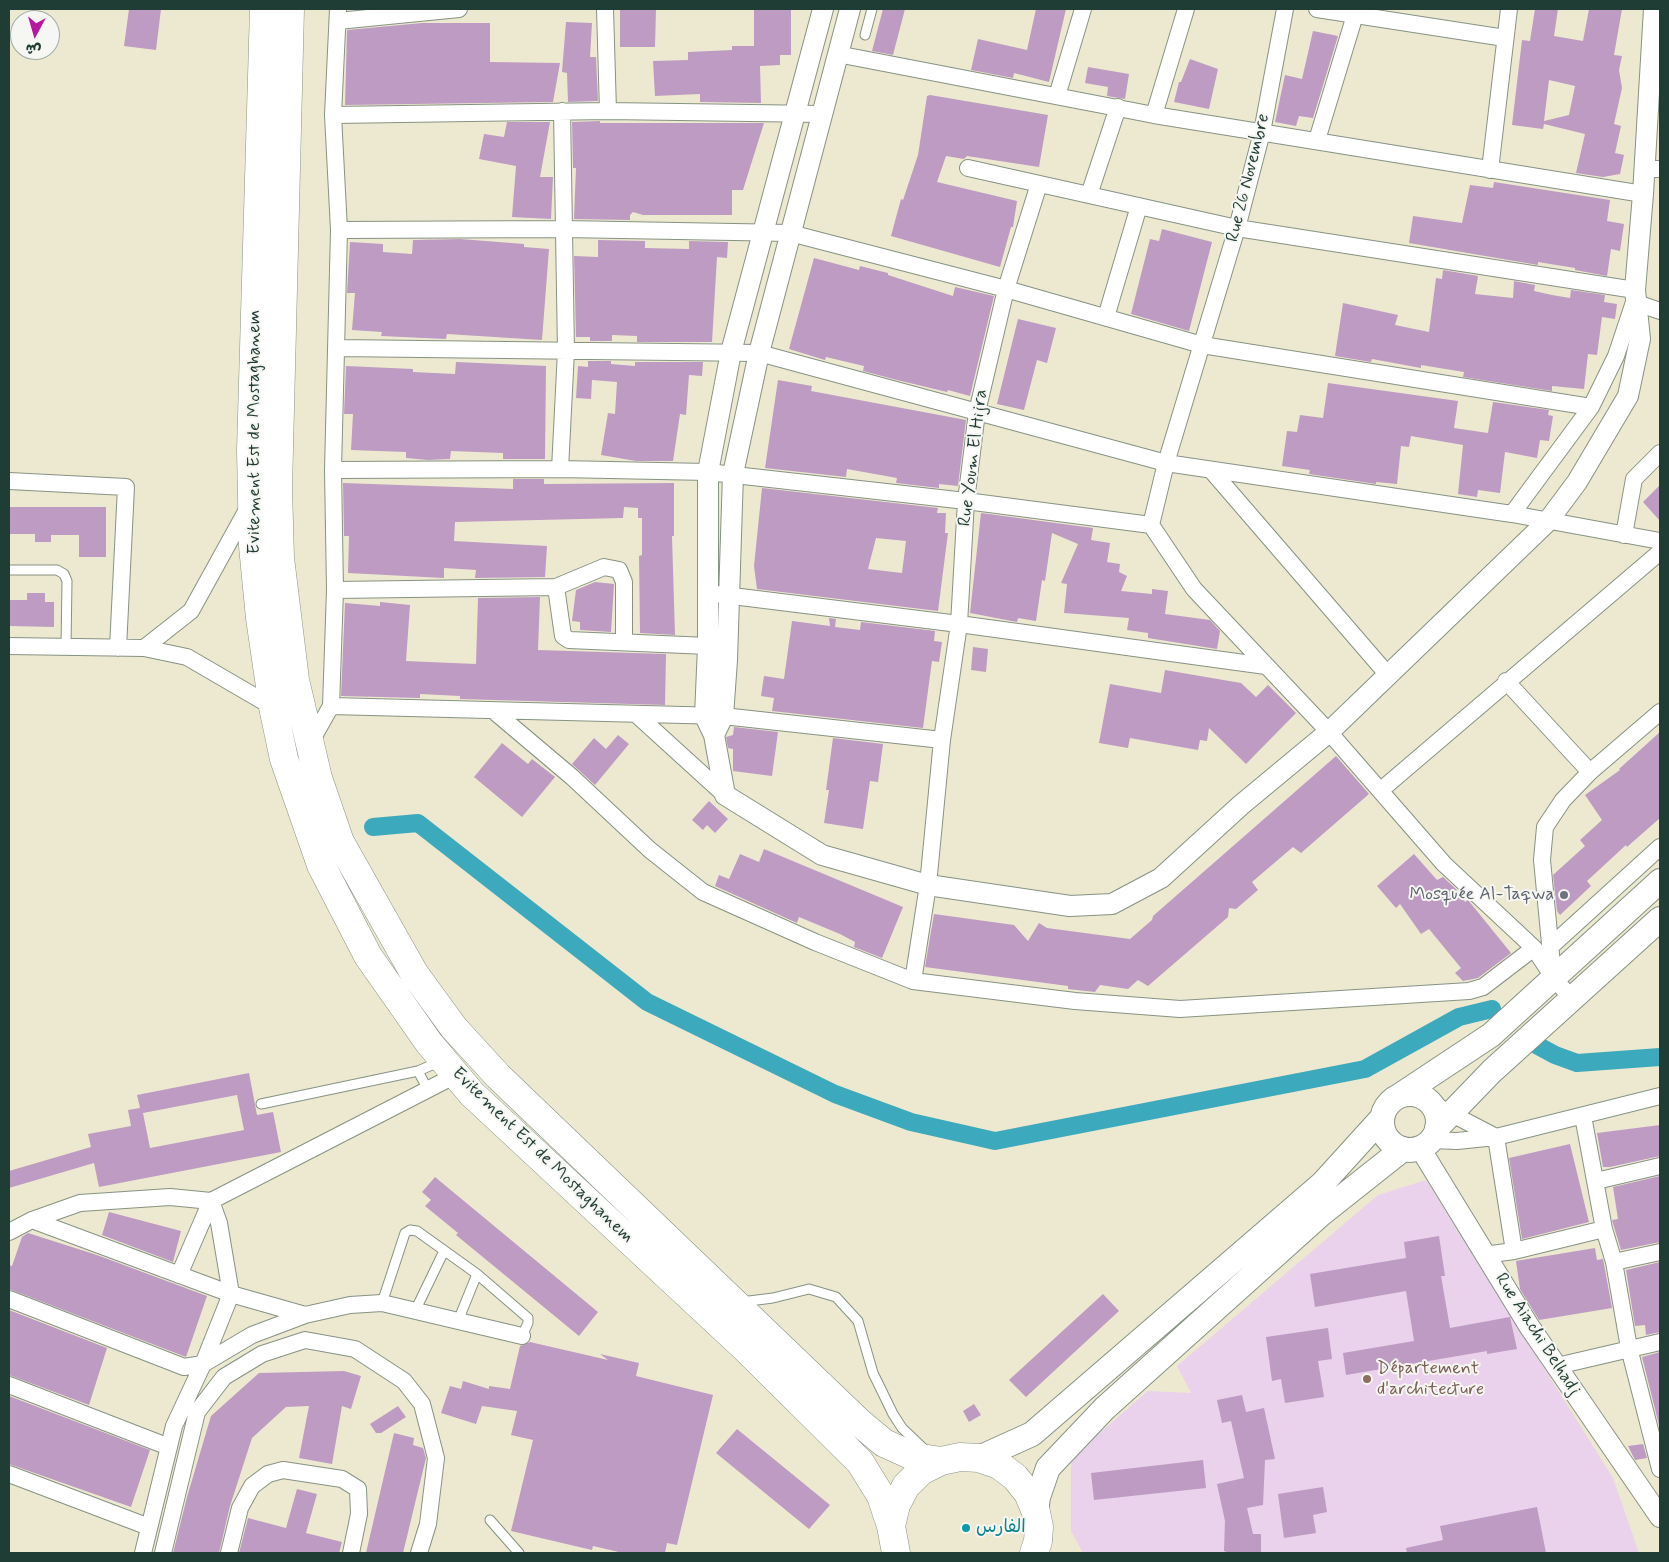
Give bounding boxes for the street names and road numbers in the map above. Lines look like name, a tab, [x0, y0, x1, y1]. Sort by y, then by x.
street label: Rue 26 Novembre	[1223, 112, 1275, 244]
street label: Evitement Est de Mostaghanem	[244, 310, 266, 554]
street label: Rue Youm El Hijra	[955, 388, 993, 528]
street label: Evitement Est de Mostaghanem	[447, 1063, 637, 1249]
street label: Rue Aiachi Belhadj	[1489, 1270, 1585, 1400]

